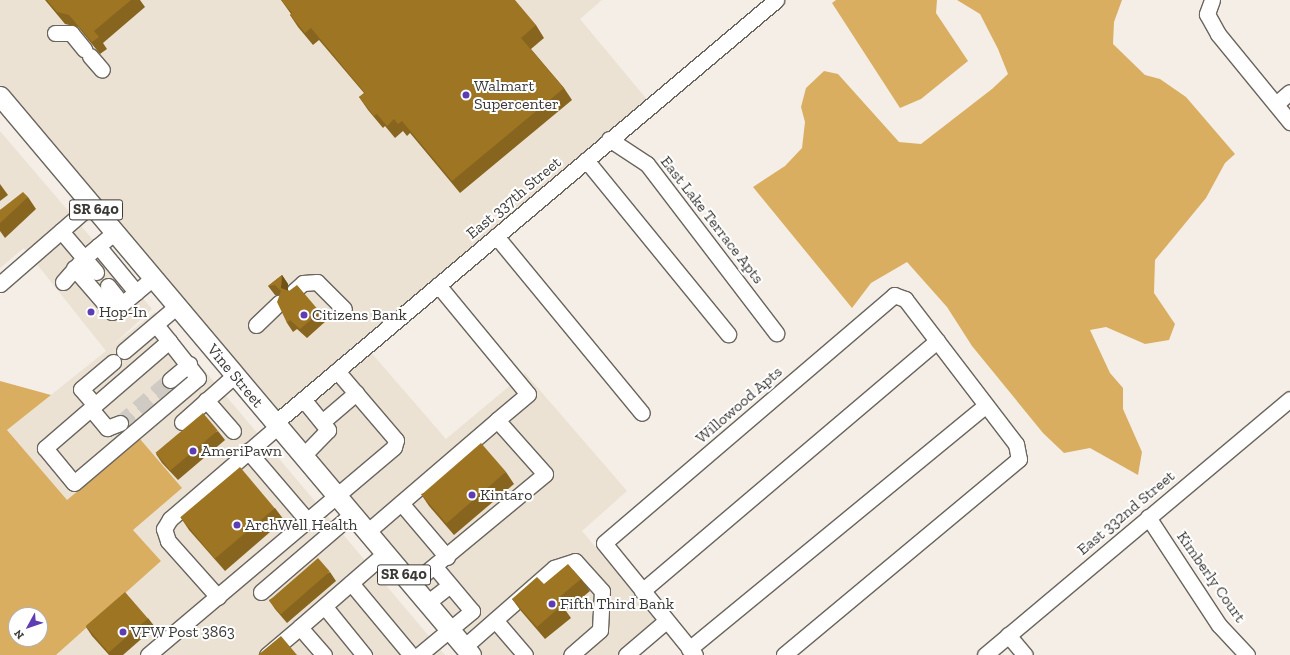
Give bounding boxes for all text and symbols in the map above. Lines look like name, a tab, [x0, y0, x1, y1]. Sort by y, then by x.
place label: Walmart Supercenter	[474, 76, 559, 114]
marker: Walmart Supercenter	[461, 90, 471, 100]
street label: East Lake Terrace Apts	[656, 152, 768, 288]
street label: East 337th Street	[463, 153, 565, 243]
road number: SR 640	[69, 197, 123, 223]
place label: Hop-In	[99, 302, 147, 322]
place label: Citizens Bank	[312, 305, 407, 325]
marker: Hop-In	[86, 307, 96, 317]
marker: Citizens Bank	[299, 310, 309, 320]
street label: Vine Street	[203, 340, 267, 412]
street label: Willowood Apts	[692, 362, 786, 448]
place label: AmeriPawn	[201, 441, 282, 461]
marker: AmeriPawn	[188, 446, 198, 456]
street label: East 332nd Street	[1073, 467, 1179, 559]
place label: Kintaro	[480, 485, 533, 505]
marker: Kintaro	[467, 490, 477, 500]
place label: ArchWell Health	[245, 515, 358, 535]
marker: ArchWell Health	[232, 520, 242, 530]
street label: Kimberly Court	[1172, 528, 1250, 626]
road number: SR 640	[377, 562, 431, 588]
place label: Fifth Third Bank	[560, 594, 674, 614]
marker: Fifth Third Bank	[547, 599, 557, 609]
north arrow	[8, 607, 48, 647]
place label: VFW Post 3863	[131, 622, 235, 642]
text: N	[12, 627, 27, 642]
marker: VFW Post 3863	[118, 627, 128, 637]

